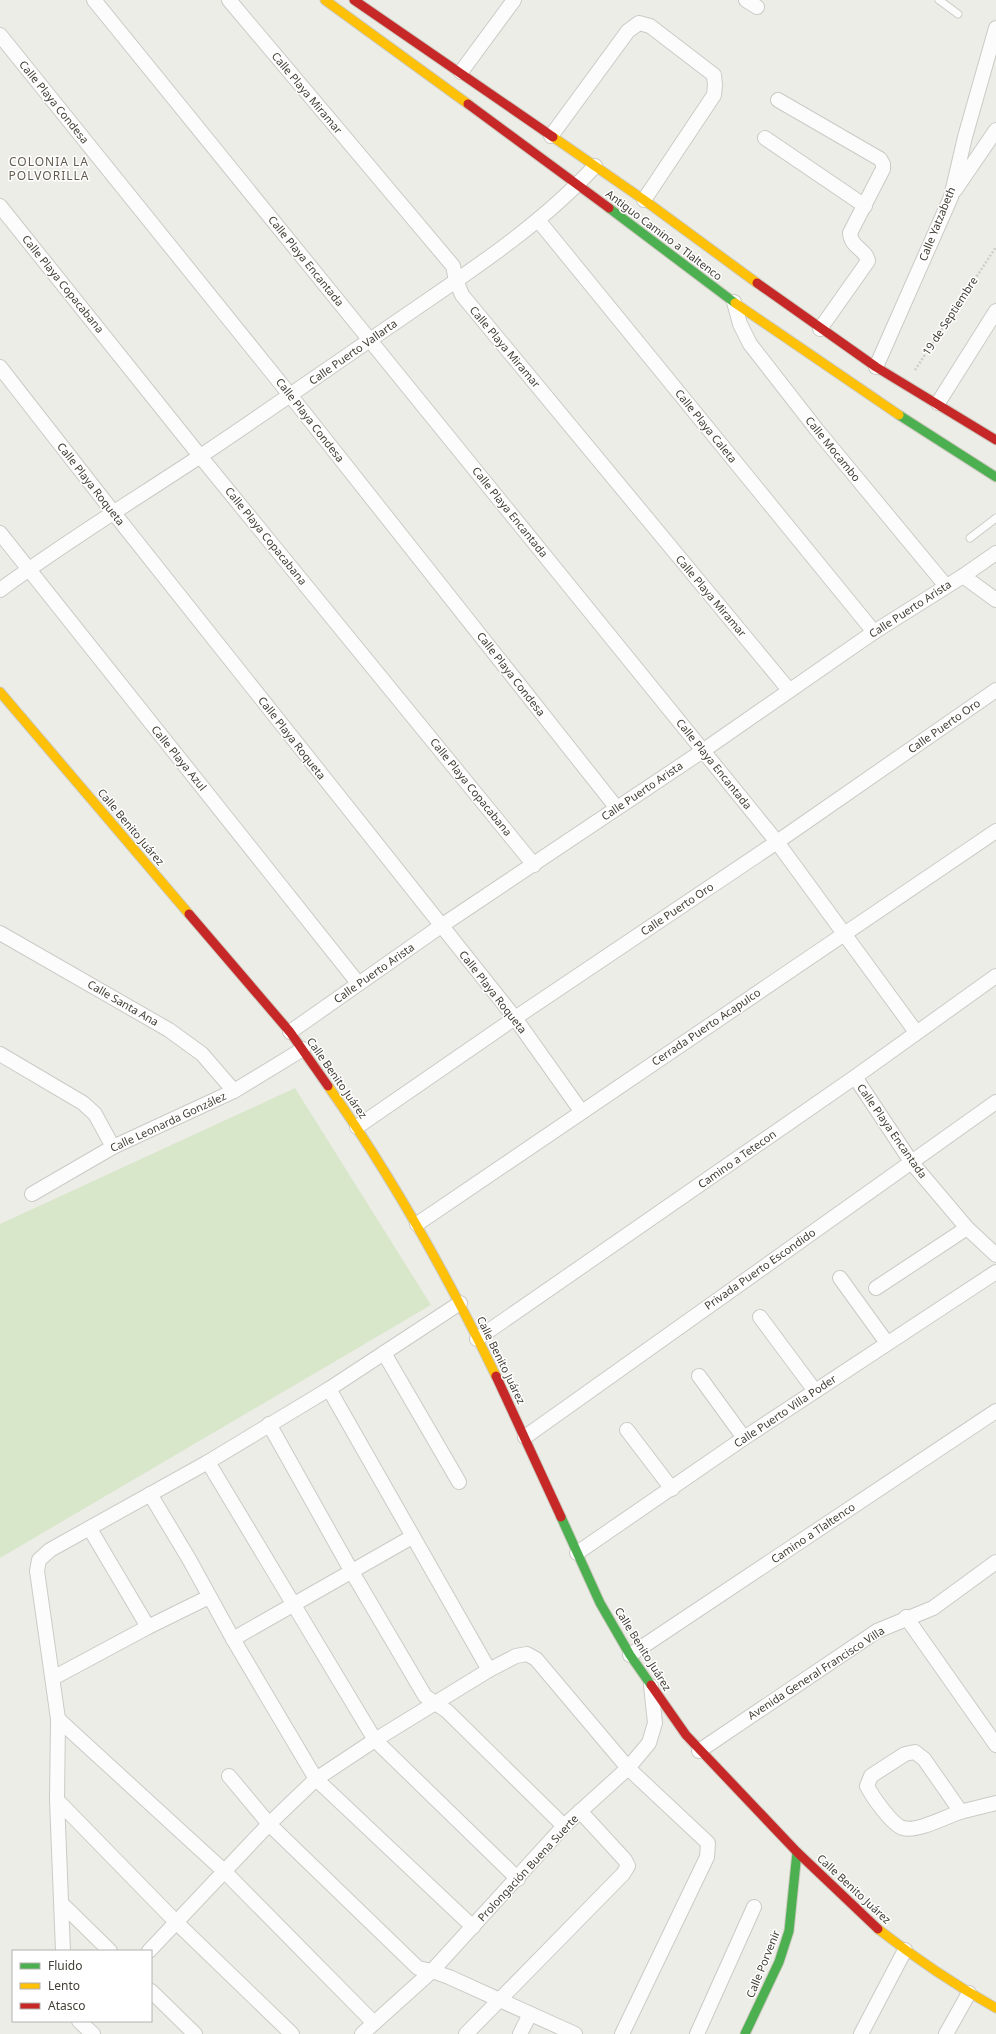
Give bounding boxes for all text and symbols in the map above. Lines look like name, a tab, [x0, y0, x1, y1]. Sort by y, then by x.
street label: Calle Playa Miramar	[269, 49, 346, 137]
street label: Calle Playa Condesa	[16, 57, 93, 146]
district label: COLONIA LA POLVORILLA	[9, 153, 89, 184]
street label: Calle Yatzabeth	[915, 184, 958, 263]
street label: Antiguo Camino a Tlaltenco	[603, 186, 726, 284]
street label: Calle Playa Encantada	[265, 212, 348, 309]
street label: Calle Playa Copacabana	[19, 232, 108, 336]
street label: 19 de Septiembre	[919, 274, 981, 358]
street label: Calle Playa Miramar	[467, 303, 544, 391]
street label: Calle Puerto Vallarta	[306, 315, 400, 388]
street label: Calle Playa Condesa	[273, 374, 348, 465]
street label: Calle Playa Caleta	[672, 386, 741, 466]
street label: Calle Mocambo	[802, 413, 864, 485]
street label: Calle Playa Roqueta	[54, 439, 129, 528]
street label: Calle Playa Encantada	[469, 463, 552, 560]
street label: Calle Playa Copacabana	[222, 484, 311, 588]
street label: Calle Playa Miramar	[673, 552, 750, 640]
street label: Calle Puerto Arista	[866, 576, 954, 641]
street label: Calle Playa Condesa	[474, 628, 549, 719]
street label: Calle Playa Roqueta	[255, 693, 330, 782]
street label: Calle Puerto Oro	[905, 695, 983, 756]
street label: Calle Playa Encantada	[673, 715, 756, 812]
street label: Calle Playa Azul	[148, 722, 210, 793]
street label: Calle Playa Copacabana	[427, 735, 516, 839]
street label: Calle Puerto Arista	[598, 758, 685, 823]
street label: Calle Benito Juárez	[95, 785, 168, 868]
street label: Calle Puerto Oro	[637, 878, 716, 939]
street label: Calle Puerto Arista	[330, 939, 417, 1006]
street label: Calle Playa Roqueta	[456, 947, 531, 1036]
street label: Calle Santa Ana	[85, 976, 162, 1029]
street label: Cerrada Puerto Acapulco	[648, 984, 763, 1069]
street label: Calle Benito Juárez	[304, 1034, 371, 1121]
street label: Calle Playa Encantada	[854, 1080, 931, 1181]
street label: Calle Leonarda González	[107, 1088, 228, 1155]
street label: Camino a Tetecon	[695, 1126, 779, 1191]
street label: Privada Puerto Escondido	[701, 1224, 819, 1313]
street label: Calle Benito Juárez	[474, 1313, 529, 1406]
street label: Calle Puerto Villa Poder	[731, 1370, 839, 1450]
street label: Camino a Tlaltenco	[768, 1499, 858, 1566]
street label: Calle Benito Juárez	[612, 1604, 675, 1693]
street label: Avenida General Francisco Villa	[744, 1623, 887, 1722]
street label: Prolongación Buena Suerte	[474, 1811, 581, 1924]
street label: Calle Benito Juárez	[814, 1850, 895, 1927]
street label: Calle Porvenir	[742, 1927, 783, 2000]
legend	[12, 1950, 152, 2022]
text: Fluido	[48, 1957, 82, 1974]
text: Lento	[48, 1977, 80, 1994]
text: Atasco	[48, 1997, 86, 2014]

